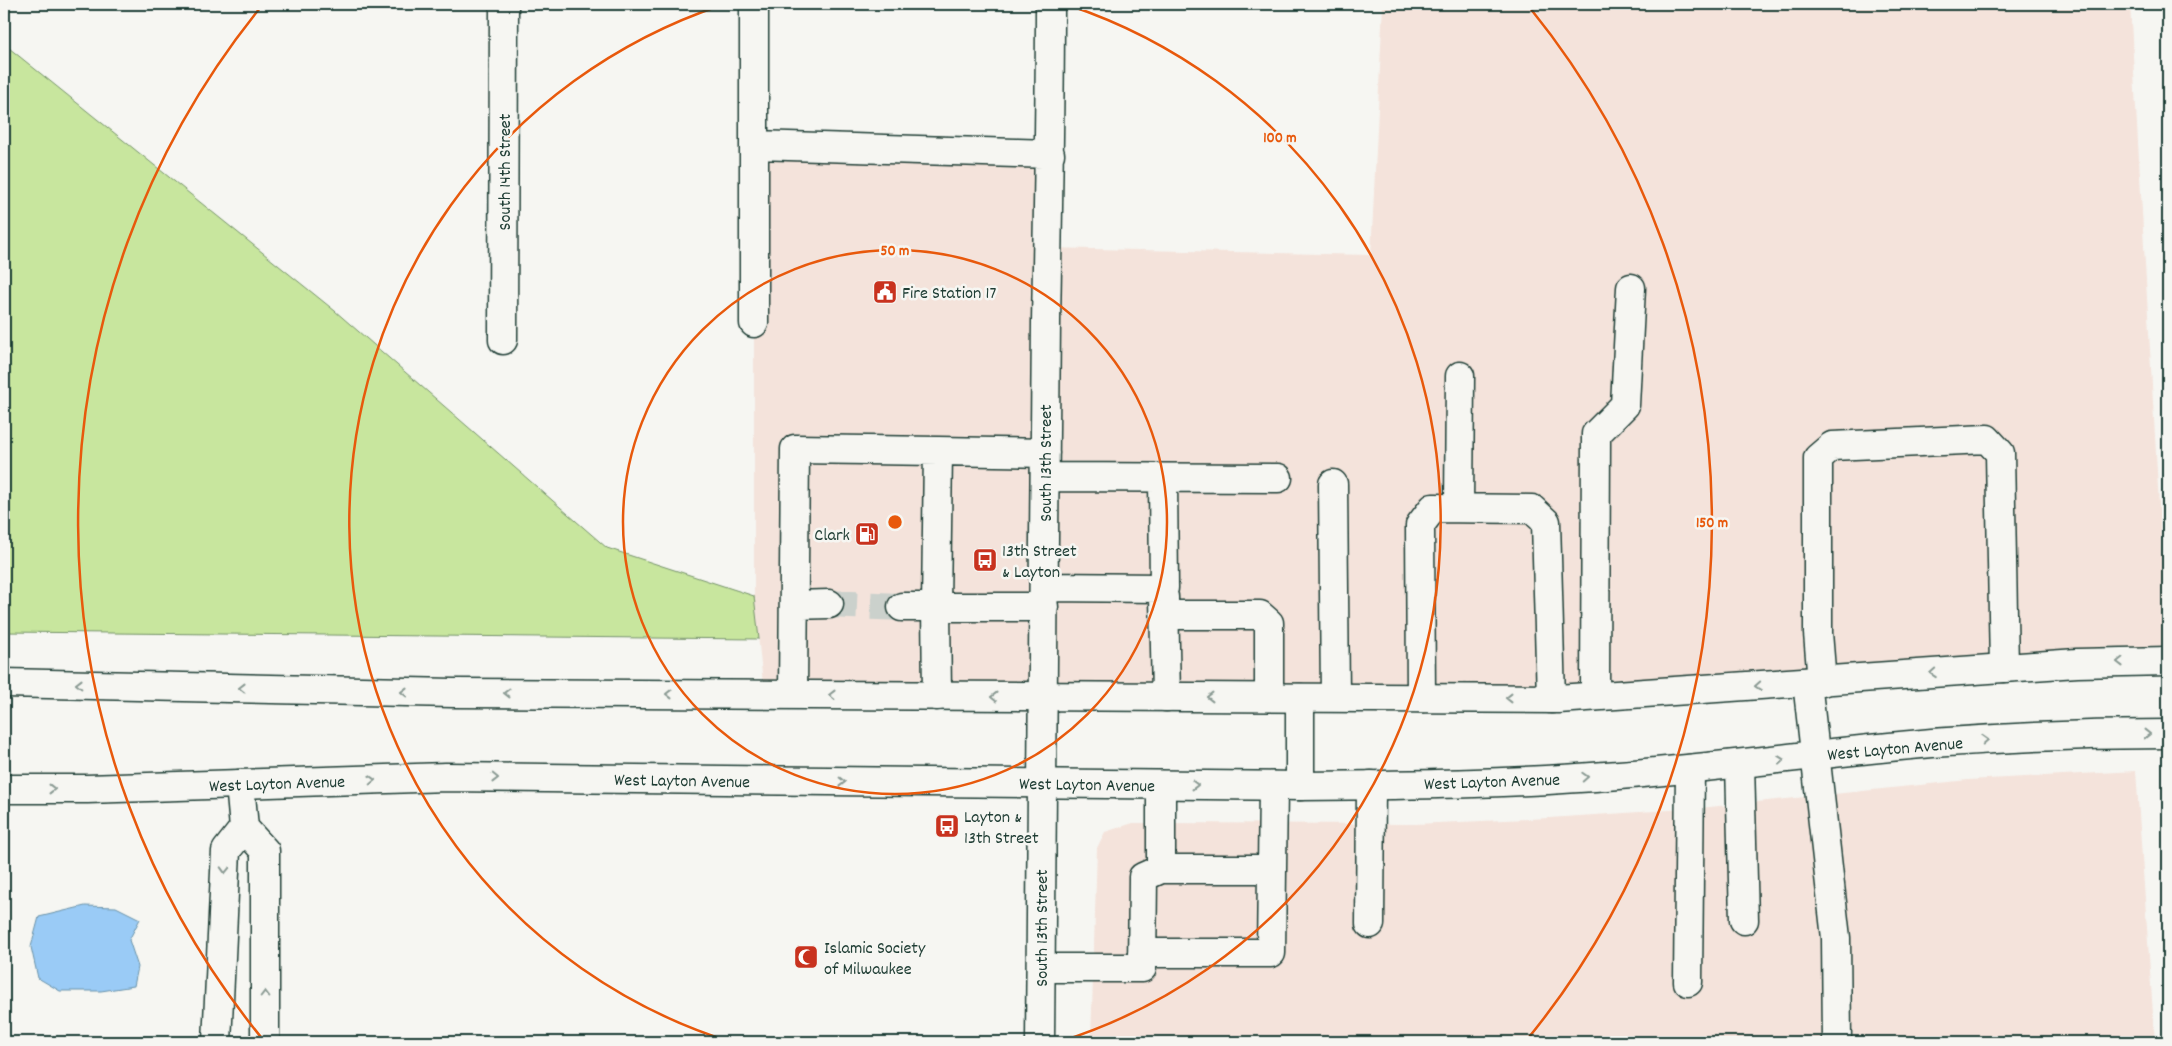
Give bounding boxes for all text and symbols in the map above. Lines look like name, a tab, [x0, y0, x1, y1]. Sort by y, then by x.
street label: South 14th Street	[494, 113, 519, 230]
text: 100 m	[1263, 128, 1297, 150]
text: 50 m	[881, 241, 909, 263]
public building icon: Fire Station 17	[872, 279, 898, 305]
place label: Fire Station 17	[902, 282, 996, 307]
street label: South 13th Street	[1035, 404, 1060, 522]
centre of rings	[886, 513, 904, 531]
text: 150 m	[1696, 513, 1728, 535]
fuel station icon: Clark	[854, 521, 880, 547]
place label: Clark	[814, 524, 850, 549]
place label: 13th Street & Layton	[1002, 540, 1077, 586]
bus stop icon: 13th Street & Layton	[972, 547, 998, 573]
one-way arrow	[2115, 657, 2123, 667]
one-way arrow	[1929, 668, 1937, 679]
one-way arrow	[75, 679, 83, 690]
one-way arrow	[1754, 680, 1762, 691]
one-way arrow	[237, 683, 245, 693]
one-way arrow	[400, 687, 408, 697]
one-way arrow	[502, 688, 510, 698]
one-way arrow	[665, 689, 672, 699]
one-way arrow	[827, 690, 835, 700]
one-way arrow	[990, 691, 998, 702]
one-way arrow	[1206, 692, 1214, 702]
one-way arrow	[1505, 693, 1512, 703]
one-way arrow	[2144, 729, 2152, 740]
street label: West Layton Avenue	[1826, 732, 1964, 769]
one-way arrow	[1981, 735, 1989, 746]
one-way arrow	[1778, 755, 1786, 766]
street label: West Layton Avenue	[614, 769, 750, 796]
street label: West Layton Avenue	[1424, 769, 1561, 798]
street label: West Layton Avenue	[209, 771, 346, 800]
one-way arrow	[1581, 772, 1589, 783]
one-way arrow	[492, 773, 499, 783]
street label: West Layton Avenue	[1019, 773, 1155, 800]
one-way arrow	[369, 774, 377, 785]
one-way arrow	[838, 777, 846, 787]
one-way arrow	[1191, 780, 1199, 790]
one-way arrow	[49, 784, 57, 794]
place label: Layton & 13th Street	[964, 806, 1039, 852]
bus stop icon: Layton & 13th Street	[934, 813, 960, 839]
one-way arrow	[219, 867, 230, 875]
street label: South 13th Street	[1031, 869, 1056, 987]
place label: Islamic Society of Milwaukee	[824, 937, 926, 983]
mosque icon: Islamic Society of Milwaukee	[793, 944, 819, 970]
one-way arrow	[260, 989, 270, 997]

